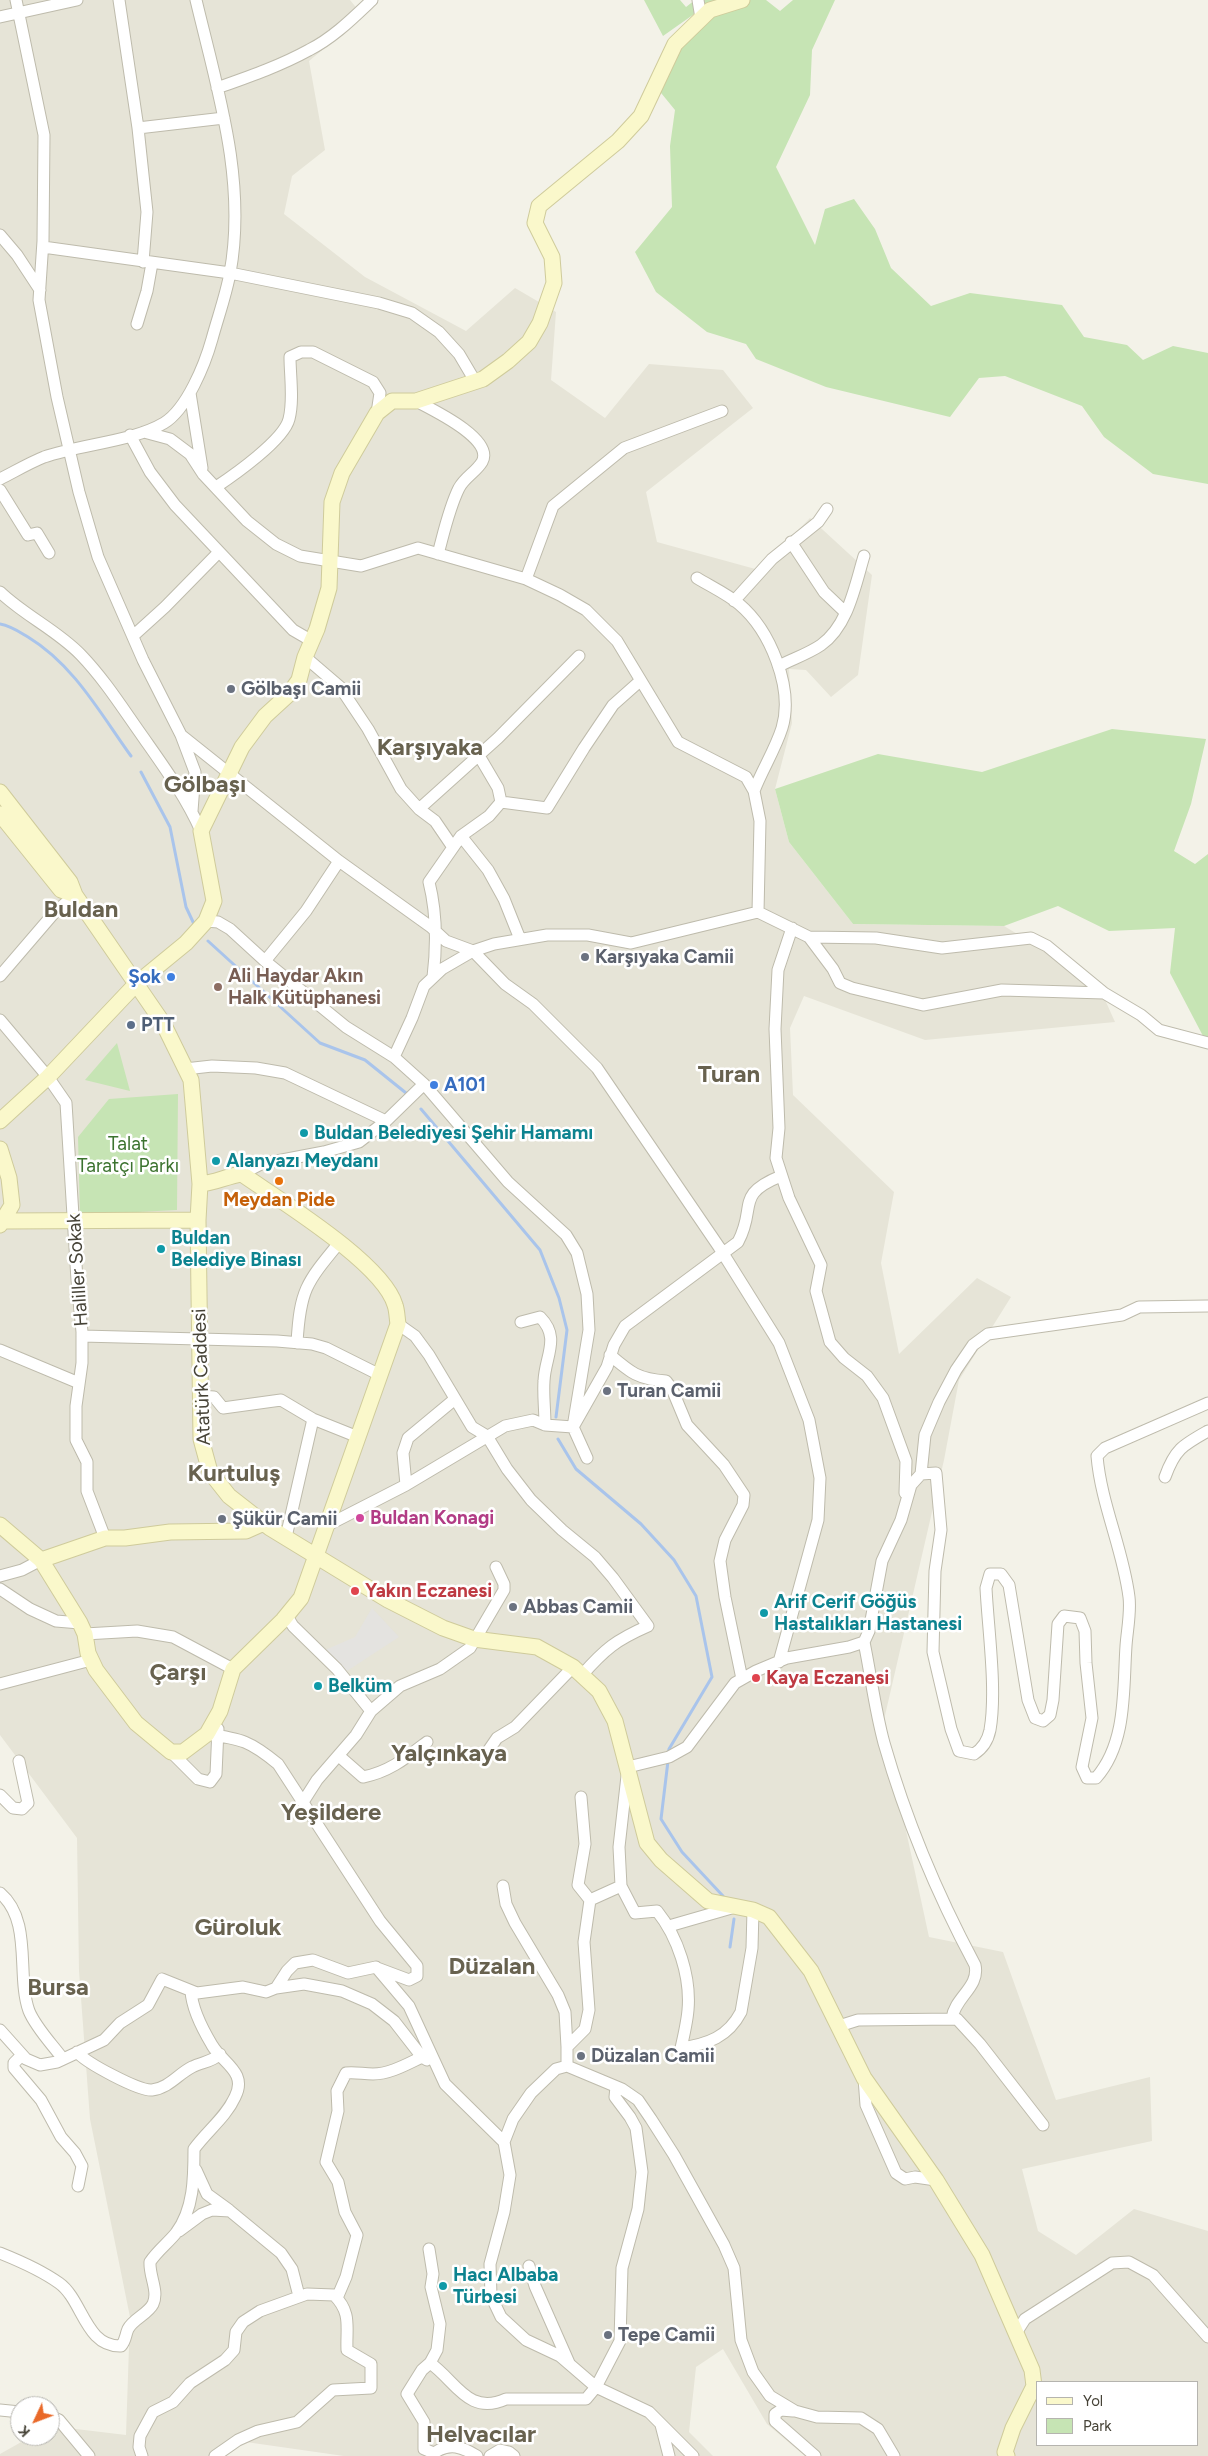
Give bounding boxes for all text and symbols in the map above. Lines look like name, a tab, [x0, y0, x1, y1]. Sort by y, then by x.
place label: Gölbaşı Camii	[241, 678, 361, 700]
marker: Gölbaşı Camii	[225, 683, 237, 695]
district label: Karşıyaka	[377, 734, 483, 762]
district label: Gölbaşı	[164, 771, 246, 799]
district label: Buldan	[44, 896, 118, 924]
place label: Karşıyaka Camii	[595, 946, 734, 968]
marker: Karşıyaka Camii	[579, 951, 591, 963]
place label: Ali Haydar Akın Halk Kütüphanesi	[228, 965, 381, 1009]
place label: Şok	[128, 966, 161, 988]
marker: Şok	[165, 971, 177, 983]
marker: Ali Haydar Akın Halk Kütüphanesi	[212, 981, 224, 993]
place label: PTT	[141, 1014, 175, 1036]
marker: PTT	[125, 1019, 137, 1031]
district label: Turan	[698, 1061, 760, 1089]
place label: A101	[444, 1074, 486, 1096]
marker: A101	[428, 1079, 440, 1091]
place label: Buldan Belediyesi Şehir Hamamı	[314, 1122, 593, 1144]
marker: Buldan Belediyesi Şehir Hamamı	[298, 1127, 310, 1139]
park label: Talat Taratçı Parkı	[77, 1133, 179, 1177]
place label: Alanyazı Meydanı	[226, 1150, 378, 1172]
marker: Alanyazı Meydanı	[210, 1155, 222, 1167]
marker: Meydan Pide	[273, 1175, 285, 1187]
place label: Meydan Pide	[223, 1189, 335, 1211]
street label: Haliller Sokak	[63, 1213, 93, 1327]
place label: Buldan Belediye Binası	[171, 1227, 302, 1271]
marker: Buldan Belediye Binası	[155, 1243, 167, 1255]
street label: Atatürk Caddesi	[188, 1308, 216, 1446]
place label: Turan Camii	[617, 1380, 721, 1402]
marker: Turan Camii	[601, 1385, 613, 1397]
district label: Kurtuluş	[188, 1460, 280, 1488]
place label: Buldan Konagi	[370, 1507, 494, 1529]
place label: Şükür Camii	[232, 1508, 337, 1530]
marker: Buldan Konagi	[354, 1512, 366, 1524]
marker: Şükür Camii	[216, 1513, 228, 1525]
place label: Yakın Eczanesi	[365, 1580, 492, 1602]
marker: Yakın Eczanesi	[349, 1585, 361, 1597]
place label: Arif Cerif Göğüs Hastalıkları Hastanesi	[774, 1591, 962, 1635]
place label: Abbas Camii	[523, 1596, 633, 1618]
marker: Abbas Camii	[507, 1601, 519, 1613]
marker: Arif Cerif Göğüs Hastalıkları Hastanesi	[758, 1607, 770, 1619]
district label: Çarşı	[149, 1659, 207, 1687]
place label: Kaya Eczanesi	[766, 1667, 889, 1689]
marker: Kaya Eczanesi	[750, 1672, 762, 1684]
place label: Belküm	[328, 1675, 392, 1697]
marker: Belküm	[312, 1680, 324, 1692]
district label: Yalçınkaya	[391, 1740, 507, 1768]
district label: Yeşildere	[281, 1799, 381, 1827]
district label: Güroluk	[195, 1914, 281, 1942]
district label: Düzalan	[449, 1953, 535, 1981]
district label: Bursa	[27, 1974, 89, 2002]
place label: Düzalan Camii	[591, 2045, 715, 2067]
marker: Düzalan Camii	[575, 2050, 587, 2062]
place label: Hacı Albaba Türbesi	[453, 2264, 558, 2308]
marker: Hacı Albaba Türbesi	[437, 2280, 449, 2292]
place label: Tepe Camii	[618, 2324, 715, 2346]
marker: Tepe Camii	[602, 2329, 614, 2341]
legend	[1036, 2381, 1198, 2446]
text: Yol	[1083, 2392, 1103, 2410]
north arrow	[10, 2396, 60, 2446]
text: Park	[1083, 2417, 1112, 2435]
district label: Helvacılar	[426, 2421, 536, 2449]
text: K	[15, 2422, 34, 2440]

